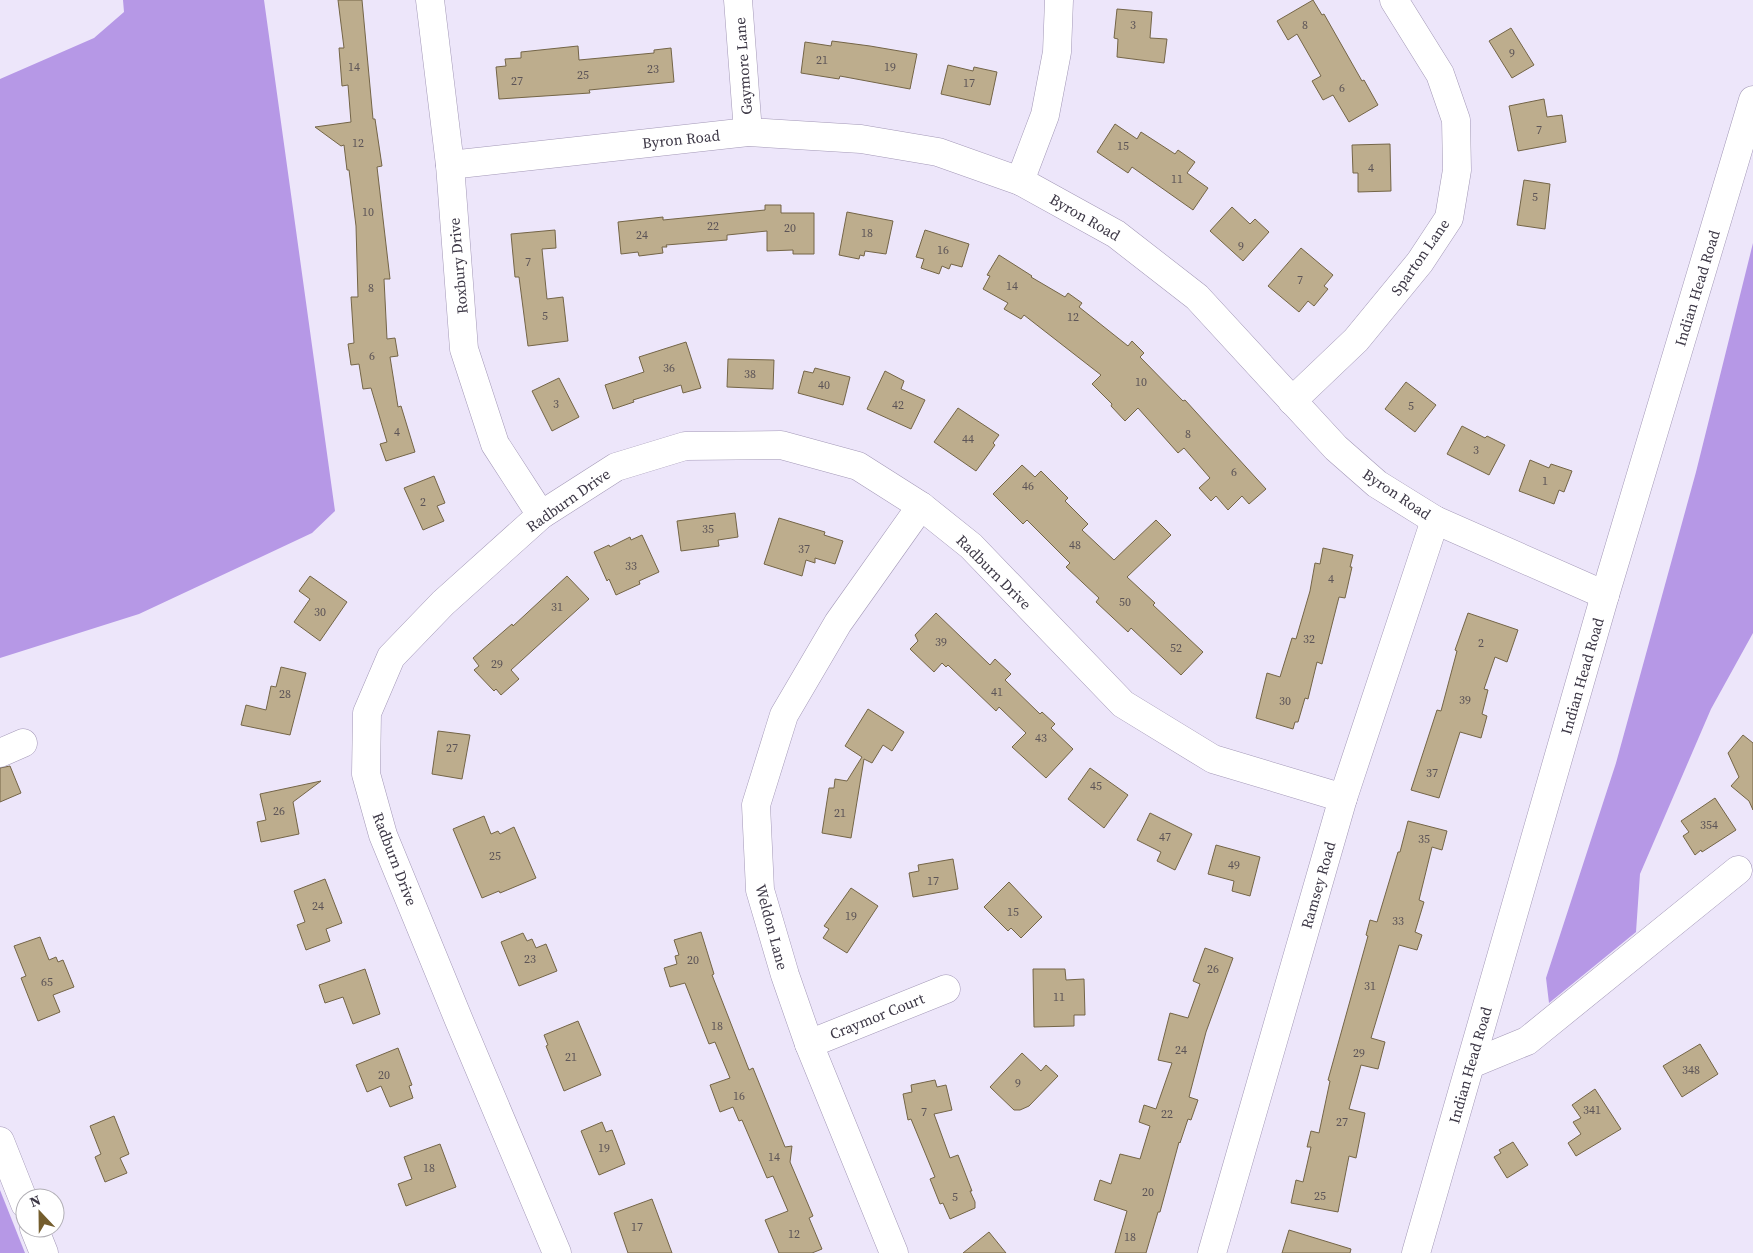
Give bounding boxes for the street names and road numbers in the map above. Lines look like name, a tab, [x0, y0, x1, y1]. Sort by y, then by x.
street label: Gaymore Lane	[729, 16, 757, 115]
street label: Byron Road	[641, 124, 721, 154]
street label: Byron Road	[1046, 188, 1124, 246]
street label: Sparton Lane	[1386, 214, 1454, 300]
street label: Roxbury Drive	[443, 217, 473, 315]
street label: Indian Head Road	[1669, 227, 1725, 349]
street label: Radburn Drive	[522, 463, 615, 537]
street label: Byron Road	[1359, 463, 1436, 525]
street label: Radburn Drive	[952, 530, 1036, 614]
street label: Indian Head Road	[1555, 615, 1609, 737]
street label: Radburn Drive	[368, 809, 423, 909]
street label: Ramsey Road	[1295, 838, 1341, 931]
street label: Weldon Lane	[750, 882, 794, 973]
street label: Craymor Court	[827, 987, 928, 1045]
street label: Indian Head Road	[1443, 1004, 1497, 1126]

